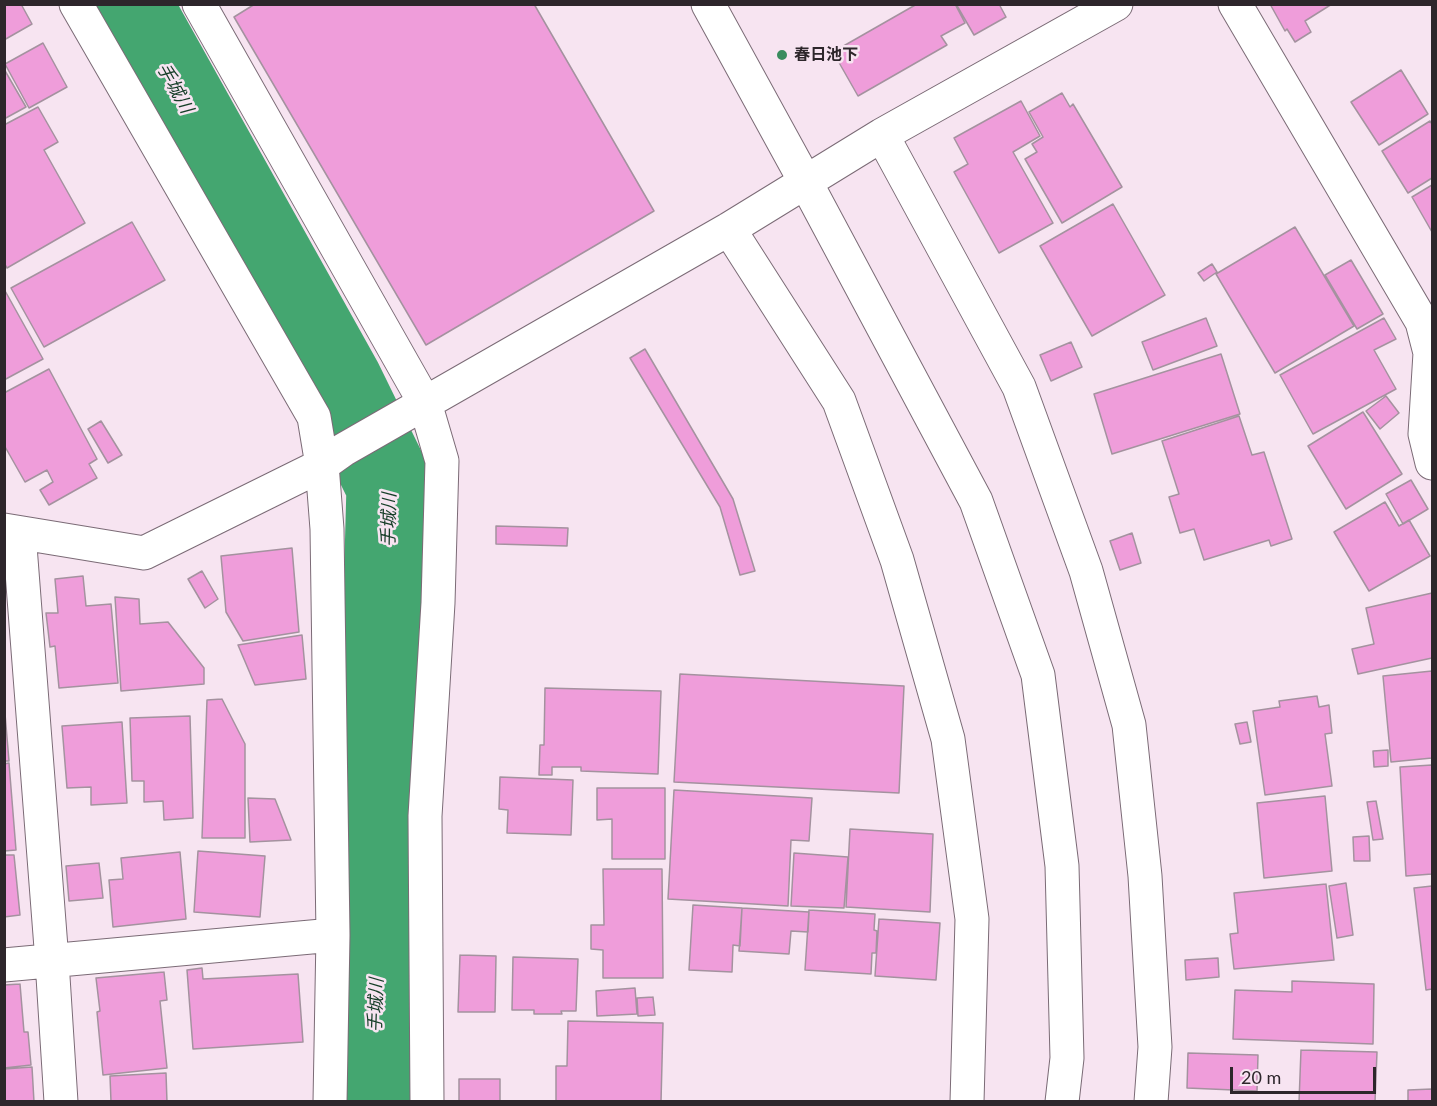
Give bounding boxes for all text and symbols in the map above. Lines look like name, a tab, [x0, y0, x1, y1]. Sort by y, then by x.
place label: 春日池下	[794, 45, 858, 65]
marker: 春日池下	[775, 48, 789, 62]
water label: 手城川	[152, 59, 198, 117]
water label: 手城川	[378, 493, 400, 547]
water label: 手城川	[364, 978, 388, 1032]
scale bar	[1233, 1055, 1378, 1093]
text: 20 m	[1241, 1066, 1281, 1088]

